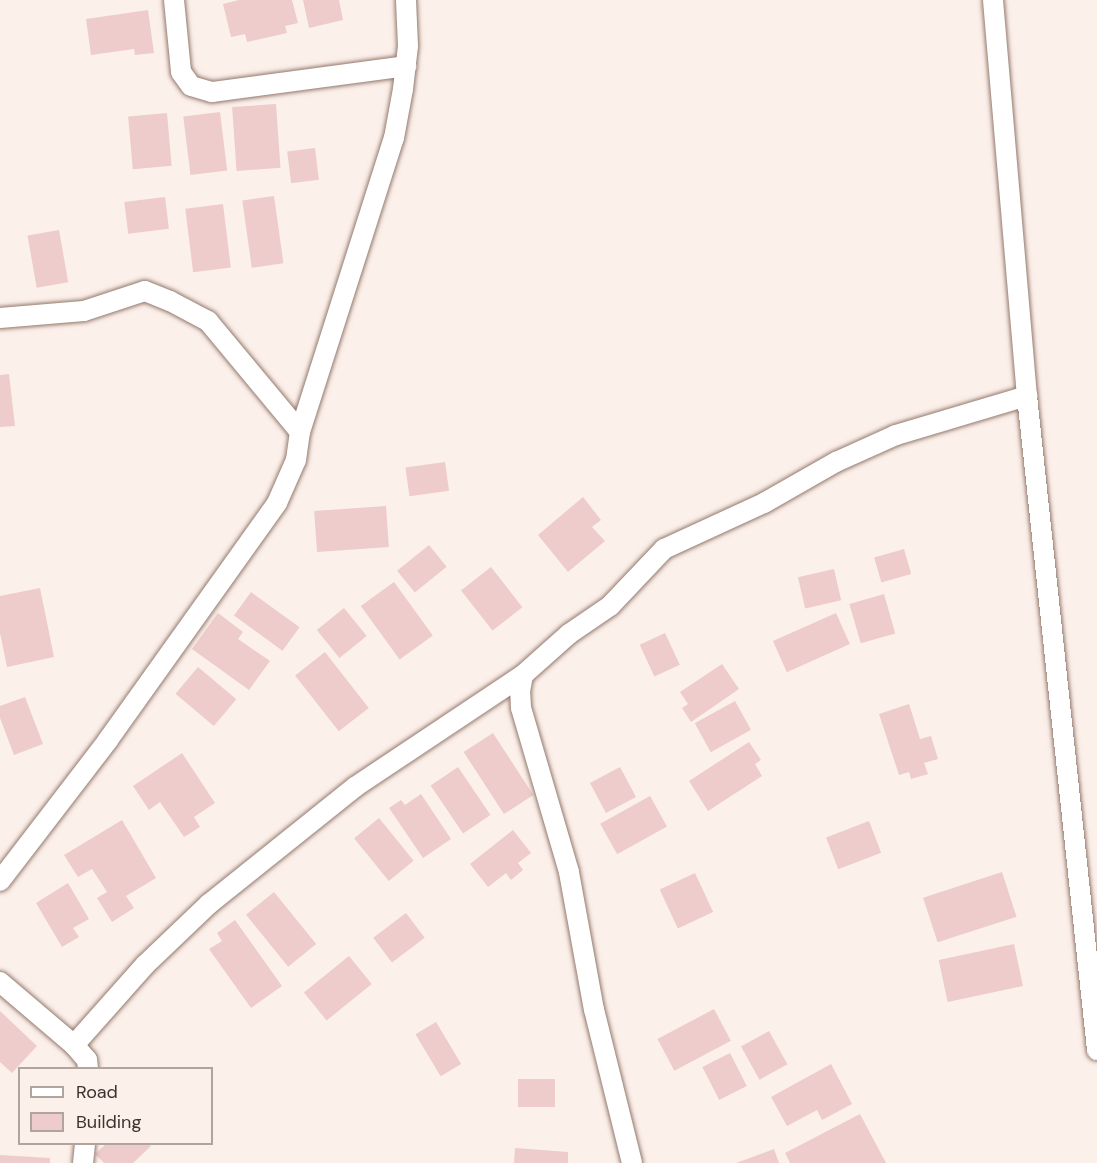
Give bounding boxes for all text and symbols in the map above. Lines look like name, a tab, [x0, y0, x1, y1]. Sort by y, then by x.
legend	[18, 1067, 213, 1145]
text: Road	[76, 1080, 118, 1104]
text: Building	[76, 1110, 141, 1134]

